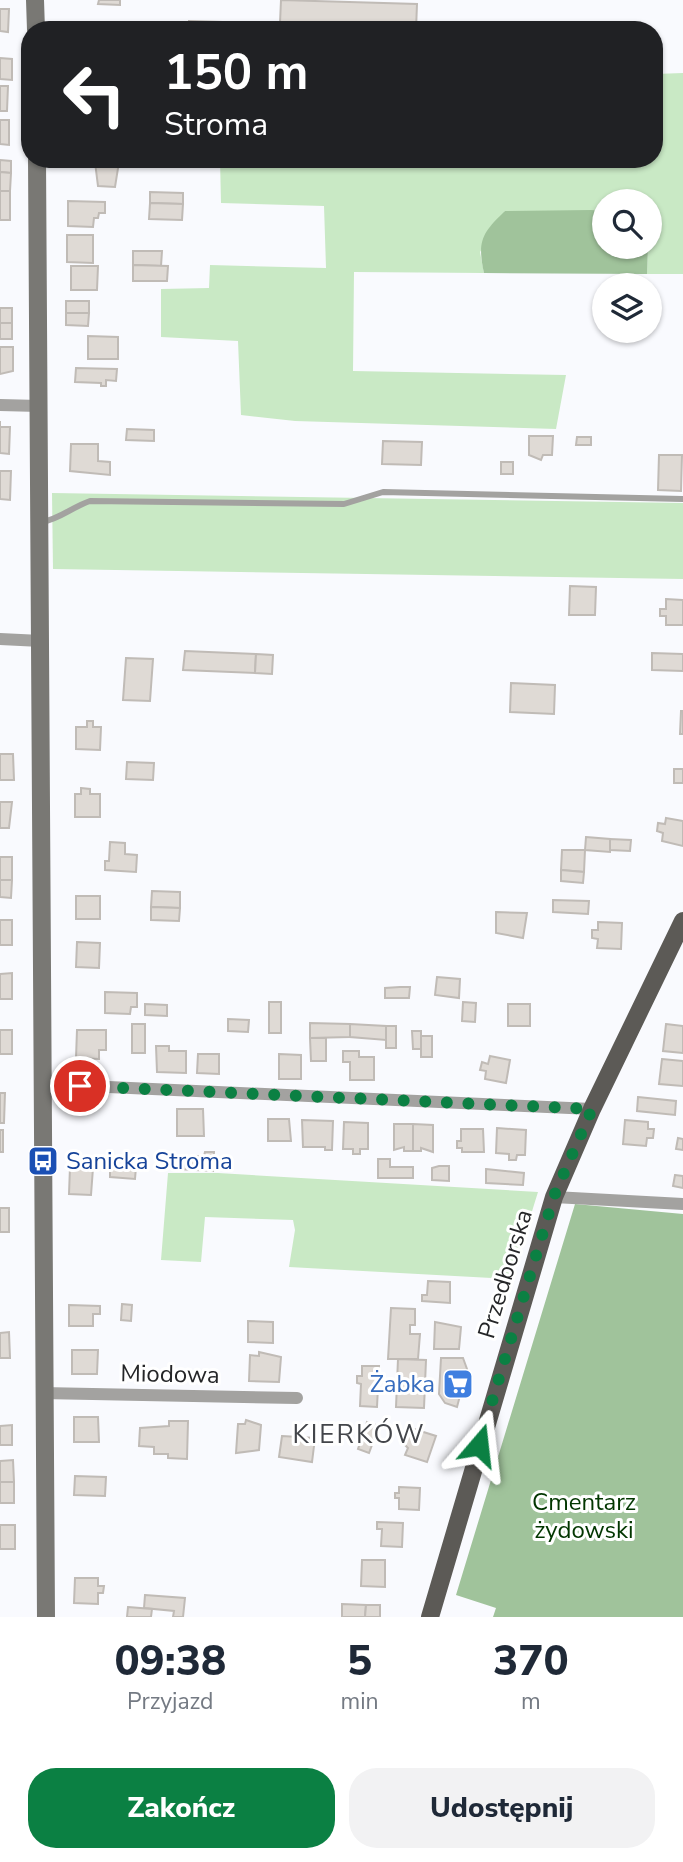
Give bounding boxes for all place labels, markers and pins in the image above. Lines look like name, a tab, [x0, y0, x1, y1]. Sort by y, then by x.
pin	[50, 1056, 110, 1116]
bus stop icon: Sanicka Stroma	[26, 1144, 60, 1178]
place label: Sanicka Stroma	[66, 1145, 233, 1177]
supermarket icon: Żabka	[441, 1367, 475, 1401]
place label: Żabka	[370, 1368, 435, 1400]

